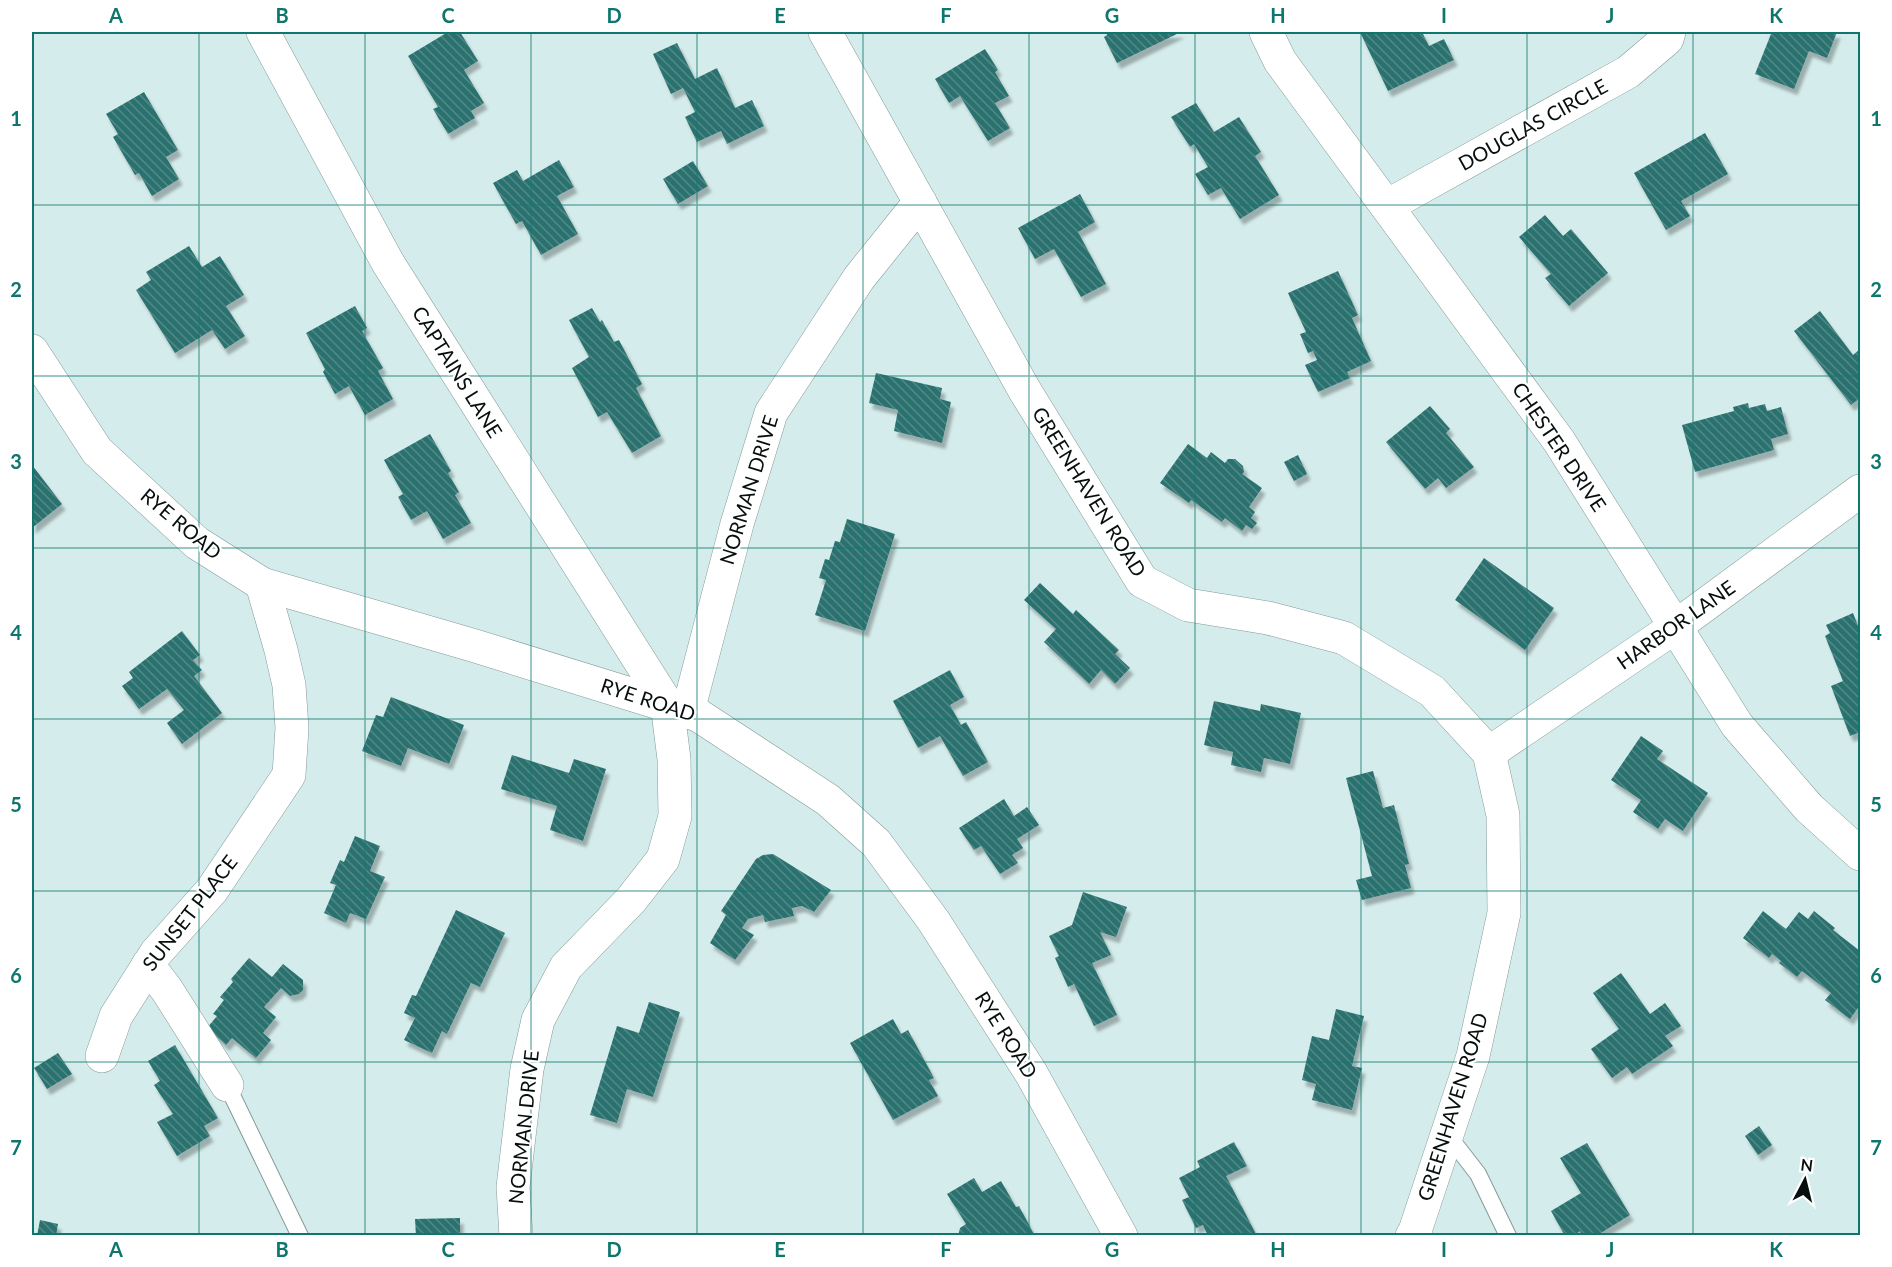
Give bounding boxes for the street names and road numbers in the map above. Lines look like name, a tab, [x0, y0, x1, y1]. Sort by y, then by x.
street label: DOUGLAS CIRCLE	[1454, 73, 1611, 175]
street label: CAPTAINS LANE	[408, 301, 508, 442]
street label: CHESTER DRIVE	[1508, 377, 1612, 516]
street label: GREENHAVEN ROAD	[1028, 402, 1152, 581]
street label: NORMAN DRIVE	[714, 412, 782, 567]
street label: RYE ROAD	[136, 483, 227, 564]
street label: HARBOR LANE	[1612, 575, 1739, 674]
street label: RYE ROAD	[598, 673, 699, 726]
street label: SUNSET PLACE	[137, 850, 242, 975]
street label: RYE ROAD	[971, 987, 1043, 1082]
street label: GREENHAVEN ROAD	[1412, 1010, 1492, 1204]
street label: NORMAN DRIVE	[503, 1049, 543, 1205]

